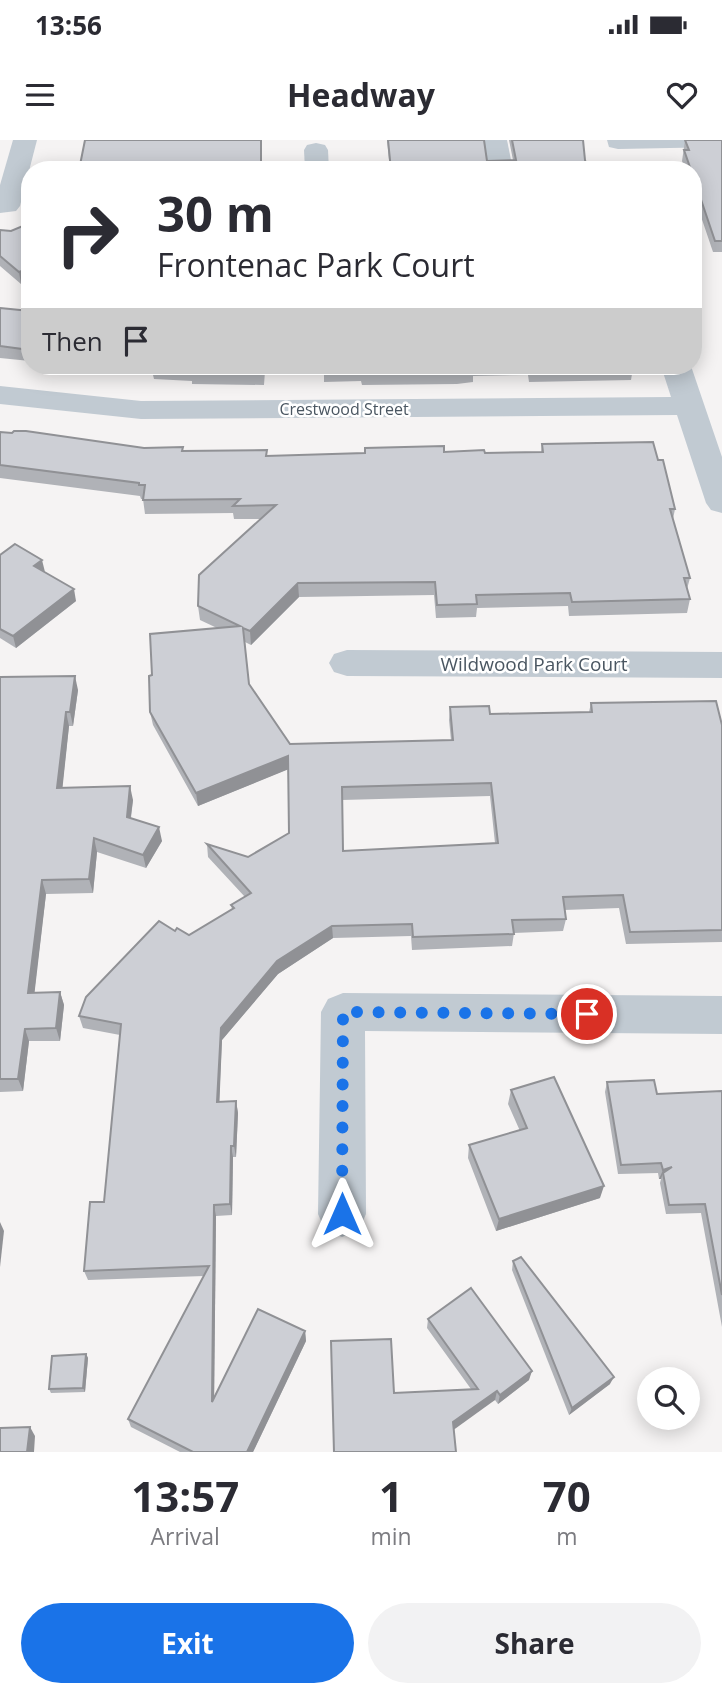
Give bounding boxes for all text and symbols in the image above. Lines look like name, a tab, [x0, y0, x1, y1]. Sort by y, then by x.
text: 13:56	[35, 7, 102, 43]
text: Headway	[287, 73, 435, 116]
icon: menu	[21, 76, 59, 114]
icon: heart	[663, 76, 701, 114]
text: 30 m	[157, 180, 274, 246]
icon: right	[42, 189, 133, 280]
text: Frontenac Park Court	[157, 243, 475, 286]
icon: arrive	[117, 322, 155, 360]
text: Then	[42, 323, 103, 359]
street label: Crestwood Street	[279, 398, 409, 420]
street label: Wildwood Park Court	[440, 651, 628, 677]
pin	[557, 984, 617, 1044]
icon: arrive	[568, 995, 606, 1033]
position arrow	[305, 1177, 379, 1251]
map controls	[637, 1367, 700, 1430]
button: search	[637, 1367, 700, 1430]
text: 13:57	[131, 1467, 239, 1524]
text: 1	[379, 1467, 403, 1524]
text: 70	[543, 1467, 591, 1524]
text: Arrival	[151, 1520, 220, 1552]
text: min	[370, 1520, 412, 1552]
text: m	[556, 1520, 577, 1552]
button: Exit	[21, 1603, 354, 1683]
button: Share	[368, 1603, 701, 1683]

